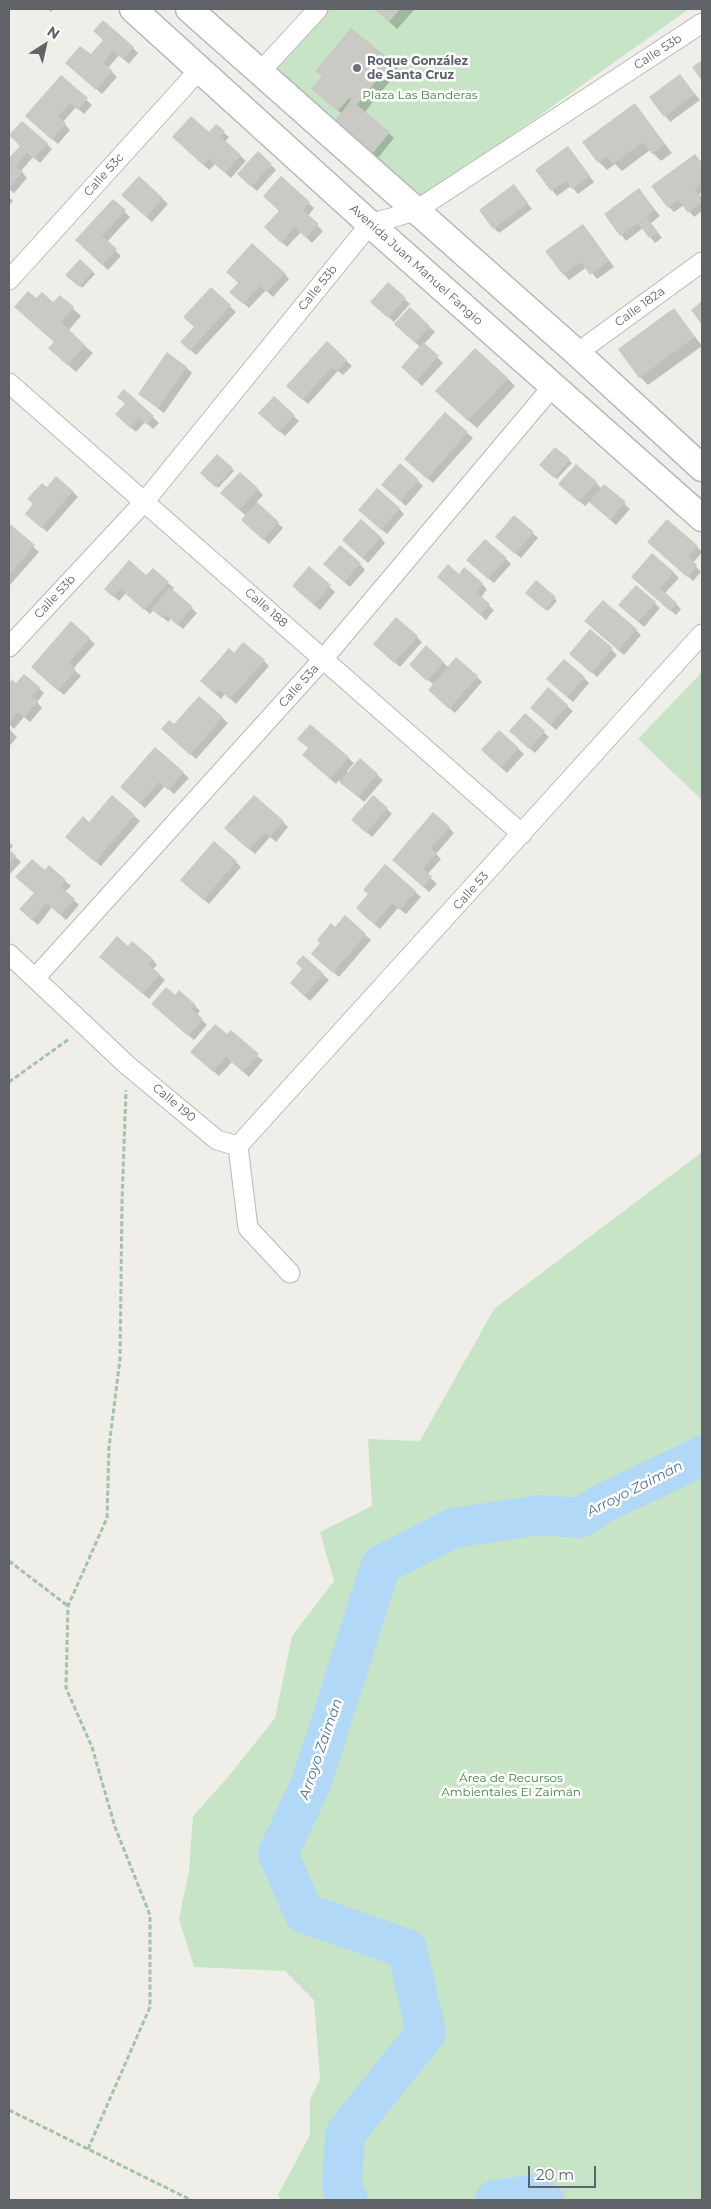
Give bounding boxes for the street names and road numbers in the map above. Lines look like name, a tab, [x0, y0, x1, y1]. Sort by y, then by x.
street label: Calle 53b	[631, 31, 685, 73]
street label: Calle 53c	[81, 151, 127, 199]
street label: Avenida Juan Manuel Fangio	[347, 201, 485, 329]
street label: Calle 53b	[295, 262, 341, 314]
street label: Calle 182a	[612, 284, 668, 330]
street label: Calle 53b	[31, 572, 79, 622]
street label: Calle 188	[242, 586, 290, 630]
street label: Calle 53a	[276, 662, 322, 710]
street label: Calle 53	[450, 869, 492, 913]
street label: Calle 190	[149, 1081, 199, 1125]

